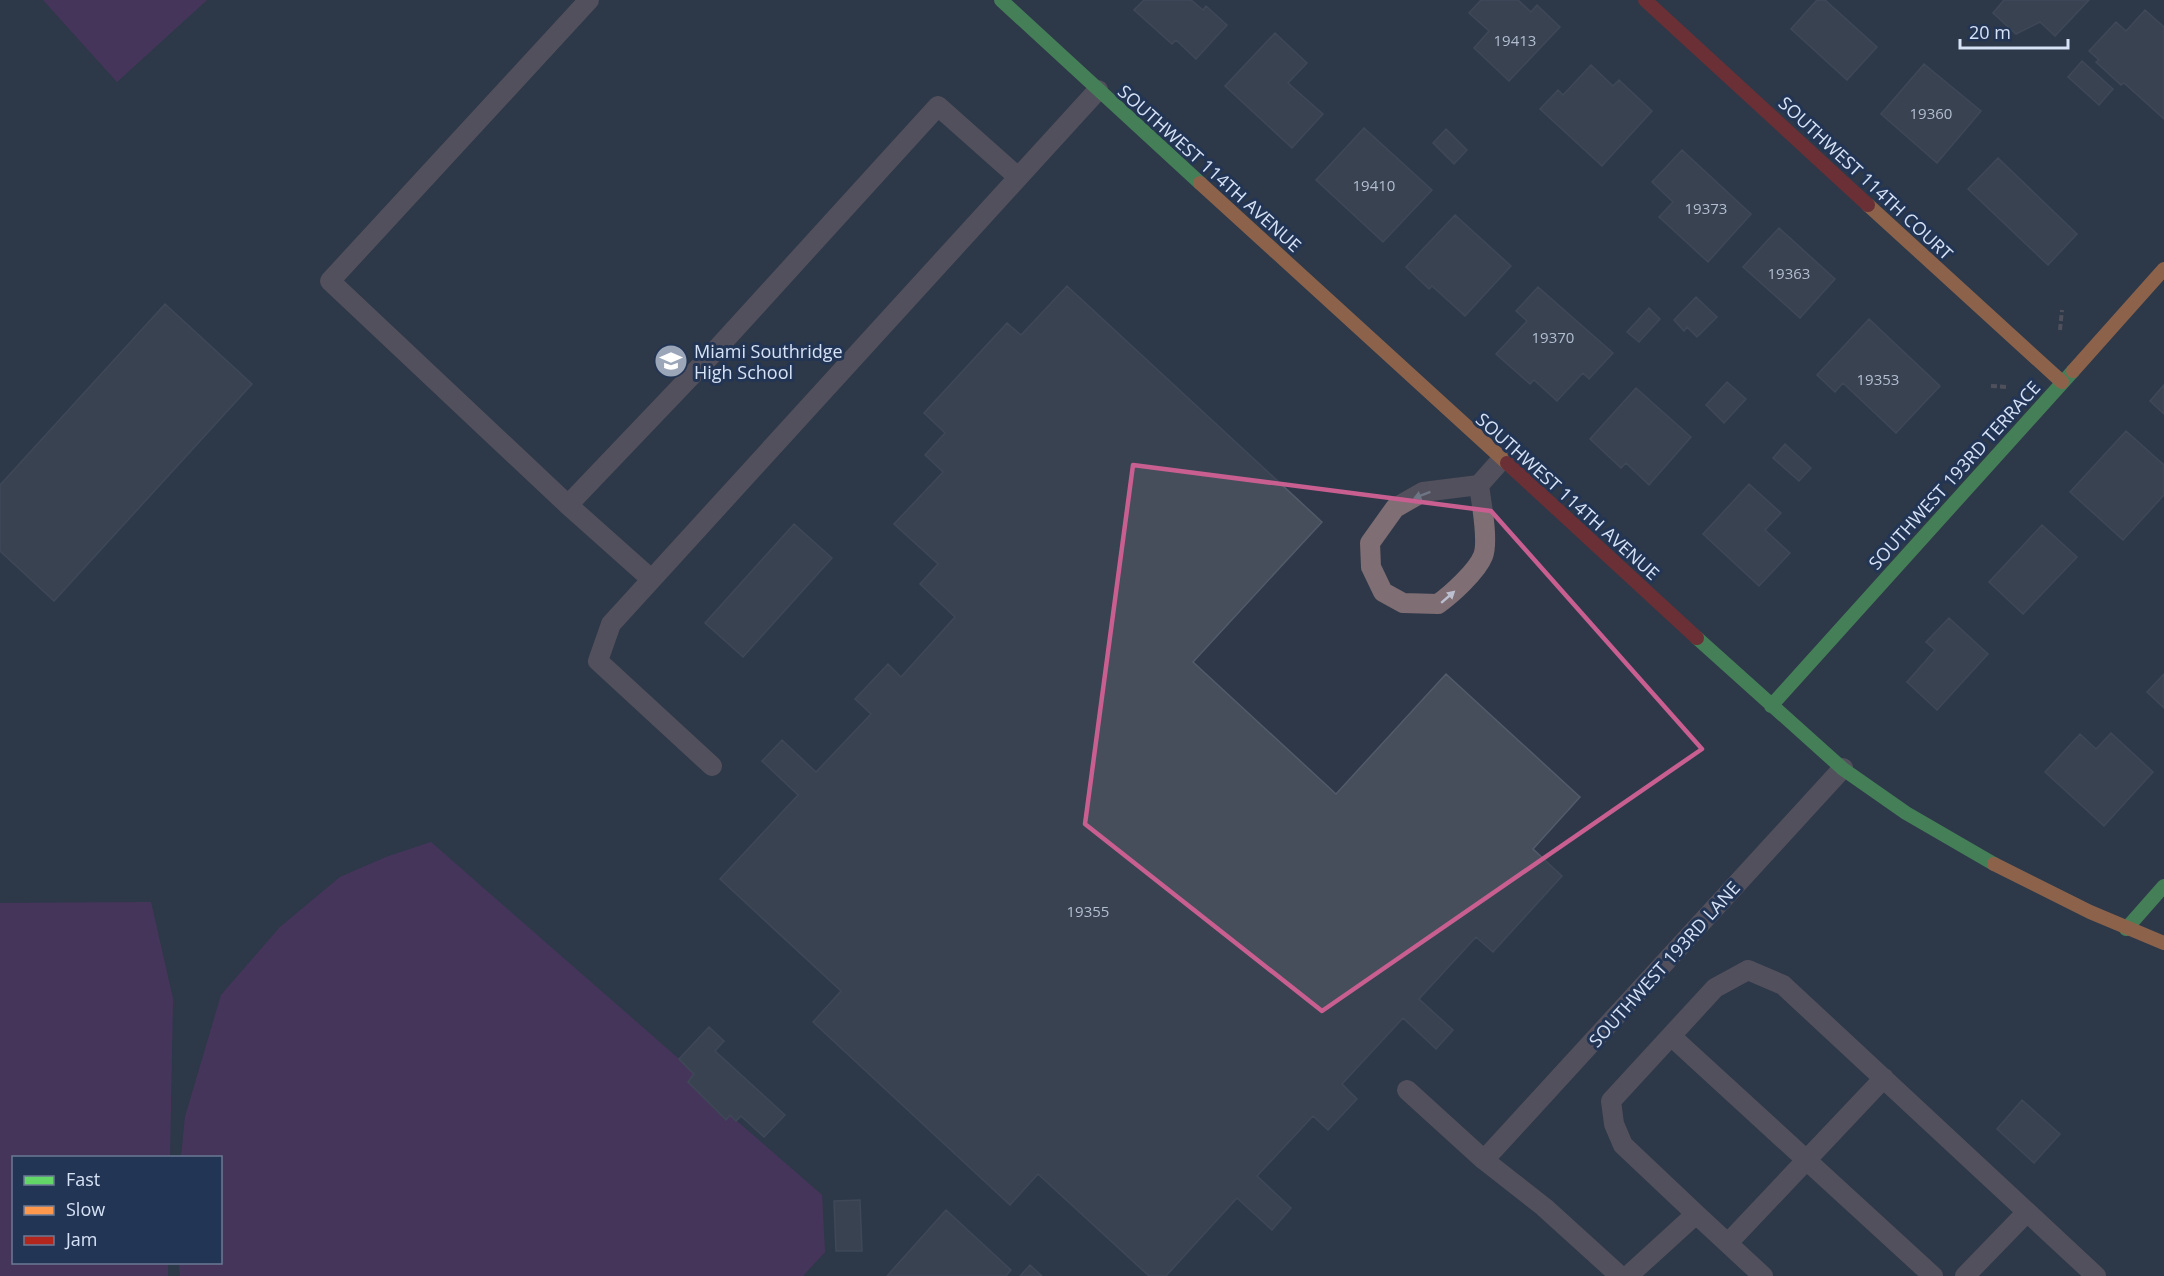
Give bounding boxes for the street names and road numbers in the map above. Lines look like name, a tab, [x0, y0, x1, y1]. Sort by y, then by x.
street label: SOUTHWEST 114TH AVENUE	[1113, 79, 1307, 257]
street label: SOUTHWEST 114TH COURT	[1774, 91, 1958, 265]
street label: SOUTHWEST 193RD TERRACE	[1863, 376, 2045, 574]
street label: SOUTHWEST 114TH AVENUE	[1471, 407, 1665, 585]
street label: SOUTHWEST 193RD LANE	[1583, 876, 1745, 1052]

